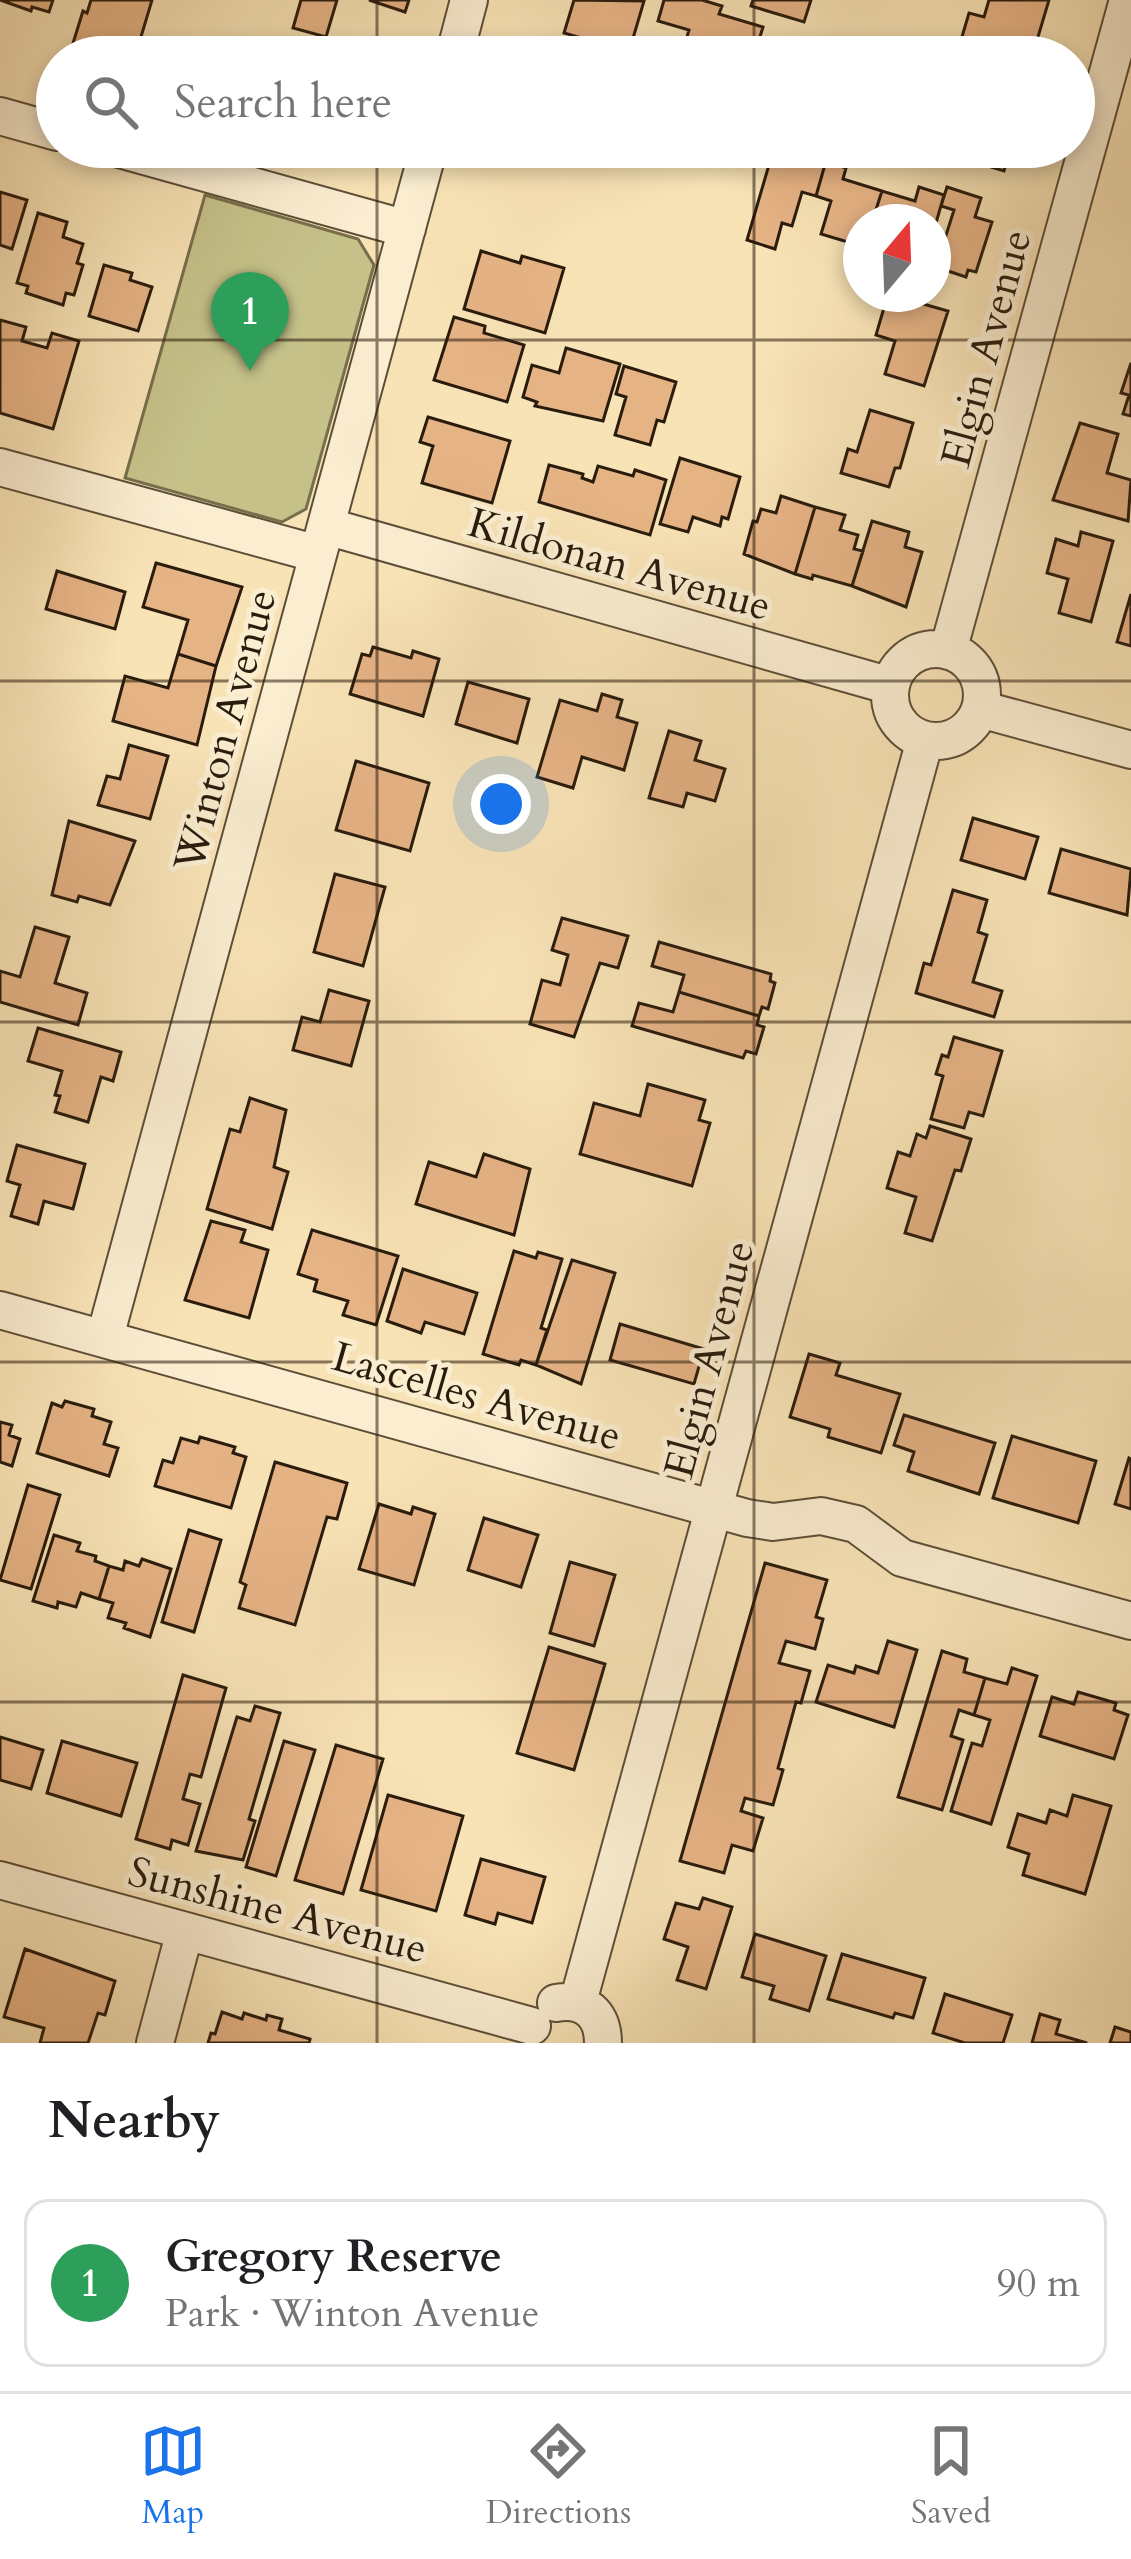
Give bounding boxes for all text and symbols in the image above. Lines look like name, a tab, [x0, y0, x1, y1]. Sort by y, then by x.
search box	[36, 36, 1095, 168]
icon: search	[78, 69, 144, 135]
text: Search here	[174, 72, 392, 133]
north arrow	[843, 204, 951, 312]
street label: Elgin Avenue	[927, 224, 1045, 473]
pin: 1	[211, 272, 289, 371]
street label: Kildonan Avenue	[462, 494, 777, 635]
street label: Winton Avenue	[160, 583, 290, 878]
your location	[471, 774, 531, 834]
street label: Elgin Avenue	[650, 1235, 768, 1484]
street label: Lascelles Avenue	[326, 1328, 628, 1465]
street label: Sunshine Avenue	[122, 1843, 433, 1978]
text: Nearby	[48, 2086, 220, 2156]
text: Gregory Reserve	[165, 2226, 502, 2287]
text: 1	[80, 2257, 100, 2310]
text: 90 m	[997, 2257, 1080, 2310]
text: Park · Winton Avenue	[165, 2287, 540, 2340]
tab: Map	[140, 2418, 206, 2535]
tab: Directions	[486, 2418, 631, 2535]
tab: Saved	[911, 2418, 991, 2535]

